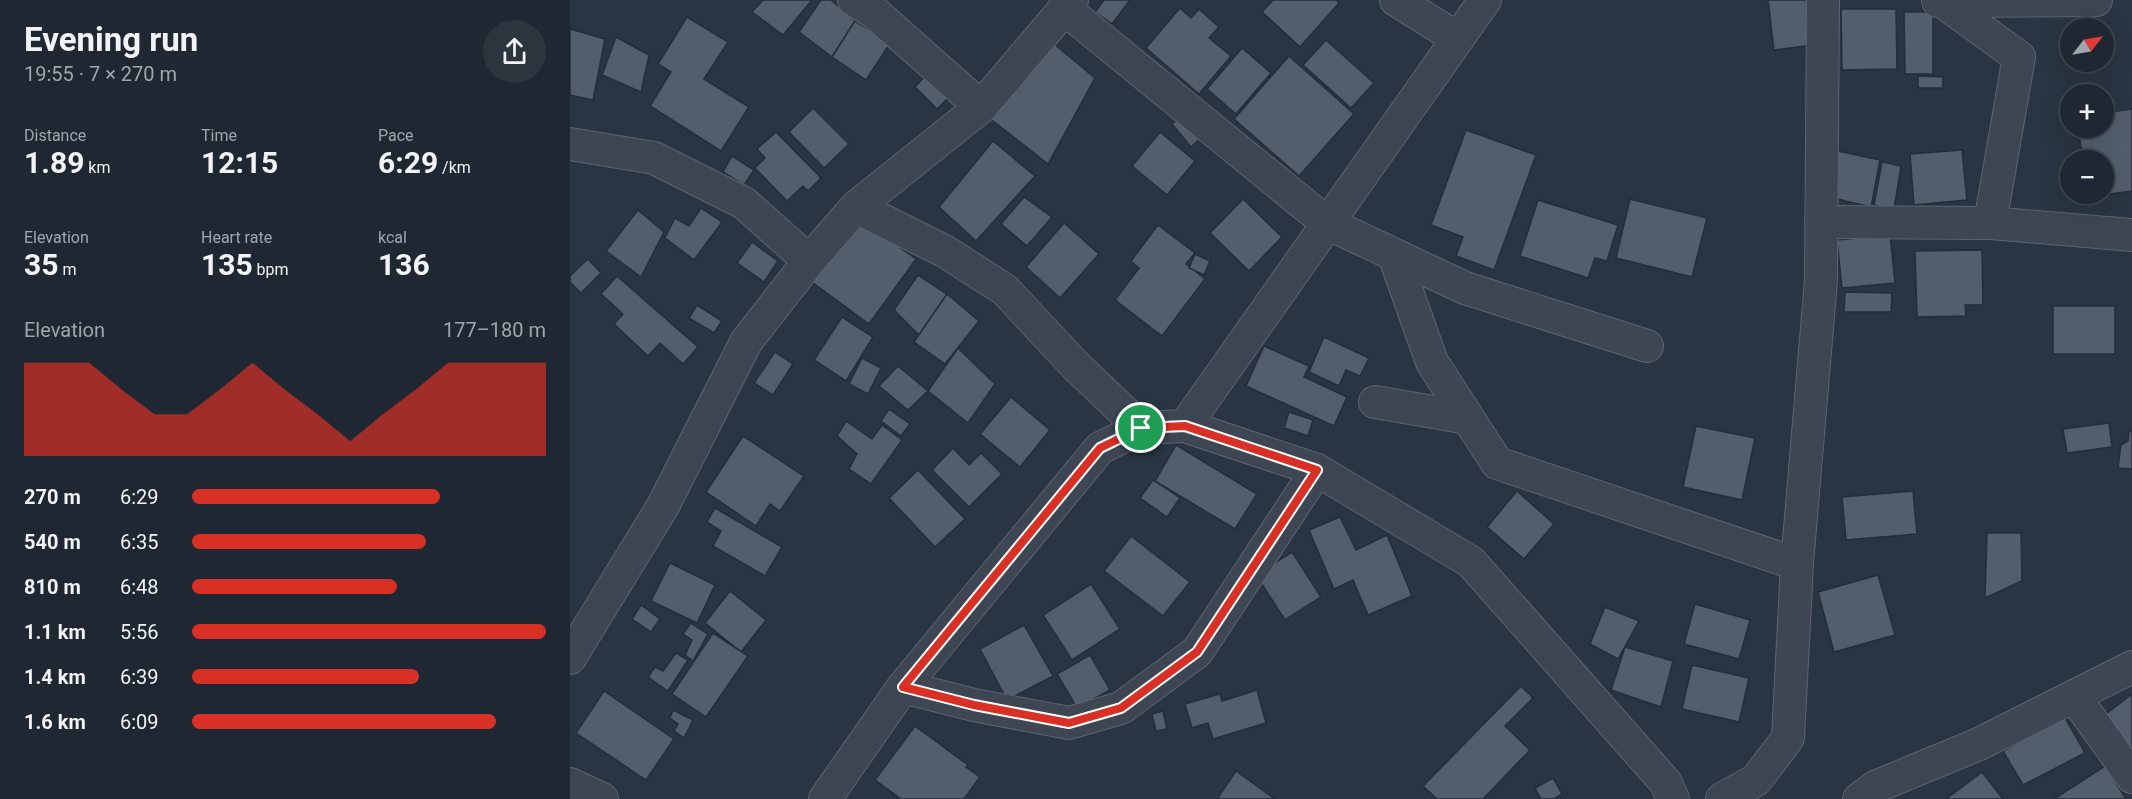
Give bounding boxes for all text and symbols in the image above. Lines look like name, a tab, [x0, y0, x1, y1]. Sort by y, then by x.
north arrow	[2060, 18, 2114, 72]
map controls	[2060, 18, 2114, 204]
text: Evening run	[24, 20, 198, 59]
button: share	[483, 20, 546, 83]
text: 19:55 · 7 × 270 m	[24, 62, 177, 86]
button: +	[2060, 84, 2114, 138]
text: Distance	[24, 126, 86, 145]
text: Time	[201, 126, 237, 145]
text: Pace	[378, 126, 414, 145]
text: 1.89	[24, 145, 84, 180]
text: 12:15	[201, 145, 278, 180]
text: 6:29	[378, 145, 438, 180]
button: −	[2060, 150, 2114, 204]
text: km	[84, 158, 110, 177]
text: /km	[438, 158, 471, 177]
text: Elevation	[24, 228, 89, 247]
text: Heart rate	[201, 228, 272, 247]
text: kcal	[378, 228, 407, 247]
text: 35	[24, 247, 58, 282]
text: 135	[201, 247, 253, 282]
text: 136	[378, 247, 430, 282]
text: m	[58, 260, 76, 279]
text: bpm	[253, 260, 289, 279]
text: Elevation	[24, 318, 105, 342]
text: 177–180 m	[443, 318, 546, 342]
pin	[1115, 402, 1166, 453]
icon: arrive	[1124, 411, 1157, 444]
text: 270 m	[24, 485, 81, 509]
text: 6:29	[120, 485, 159, 509]
text: 540 m	[24, 530, 81, 554]
text: 6:35	[120, 530, 159, 554]
text: 810 m	[24, 575, 81, 599]
text: 6:48	[120, 575, 159, 599]
text: 1.1 km	[24, 620, 86, 644]
text: 5:56	[120, 620, 159, 644]
text: 1.4 km	[24, 665, 86, 689]
text: 6:39	[120, 665, 159, 689]
text: 1.6 km	[24, 710, 86, 734]
text: 6:09	[120, 710, 159, 734]

